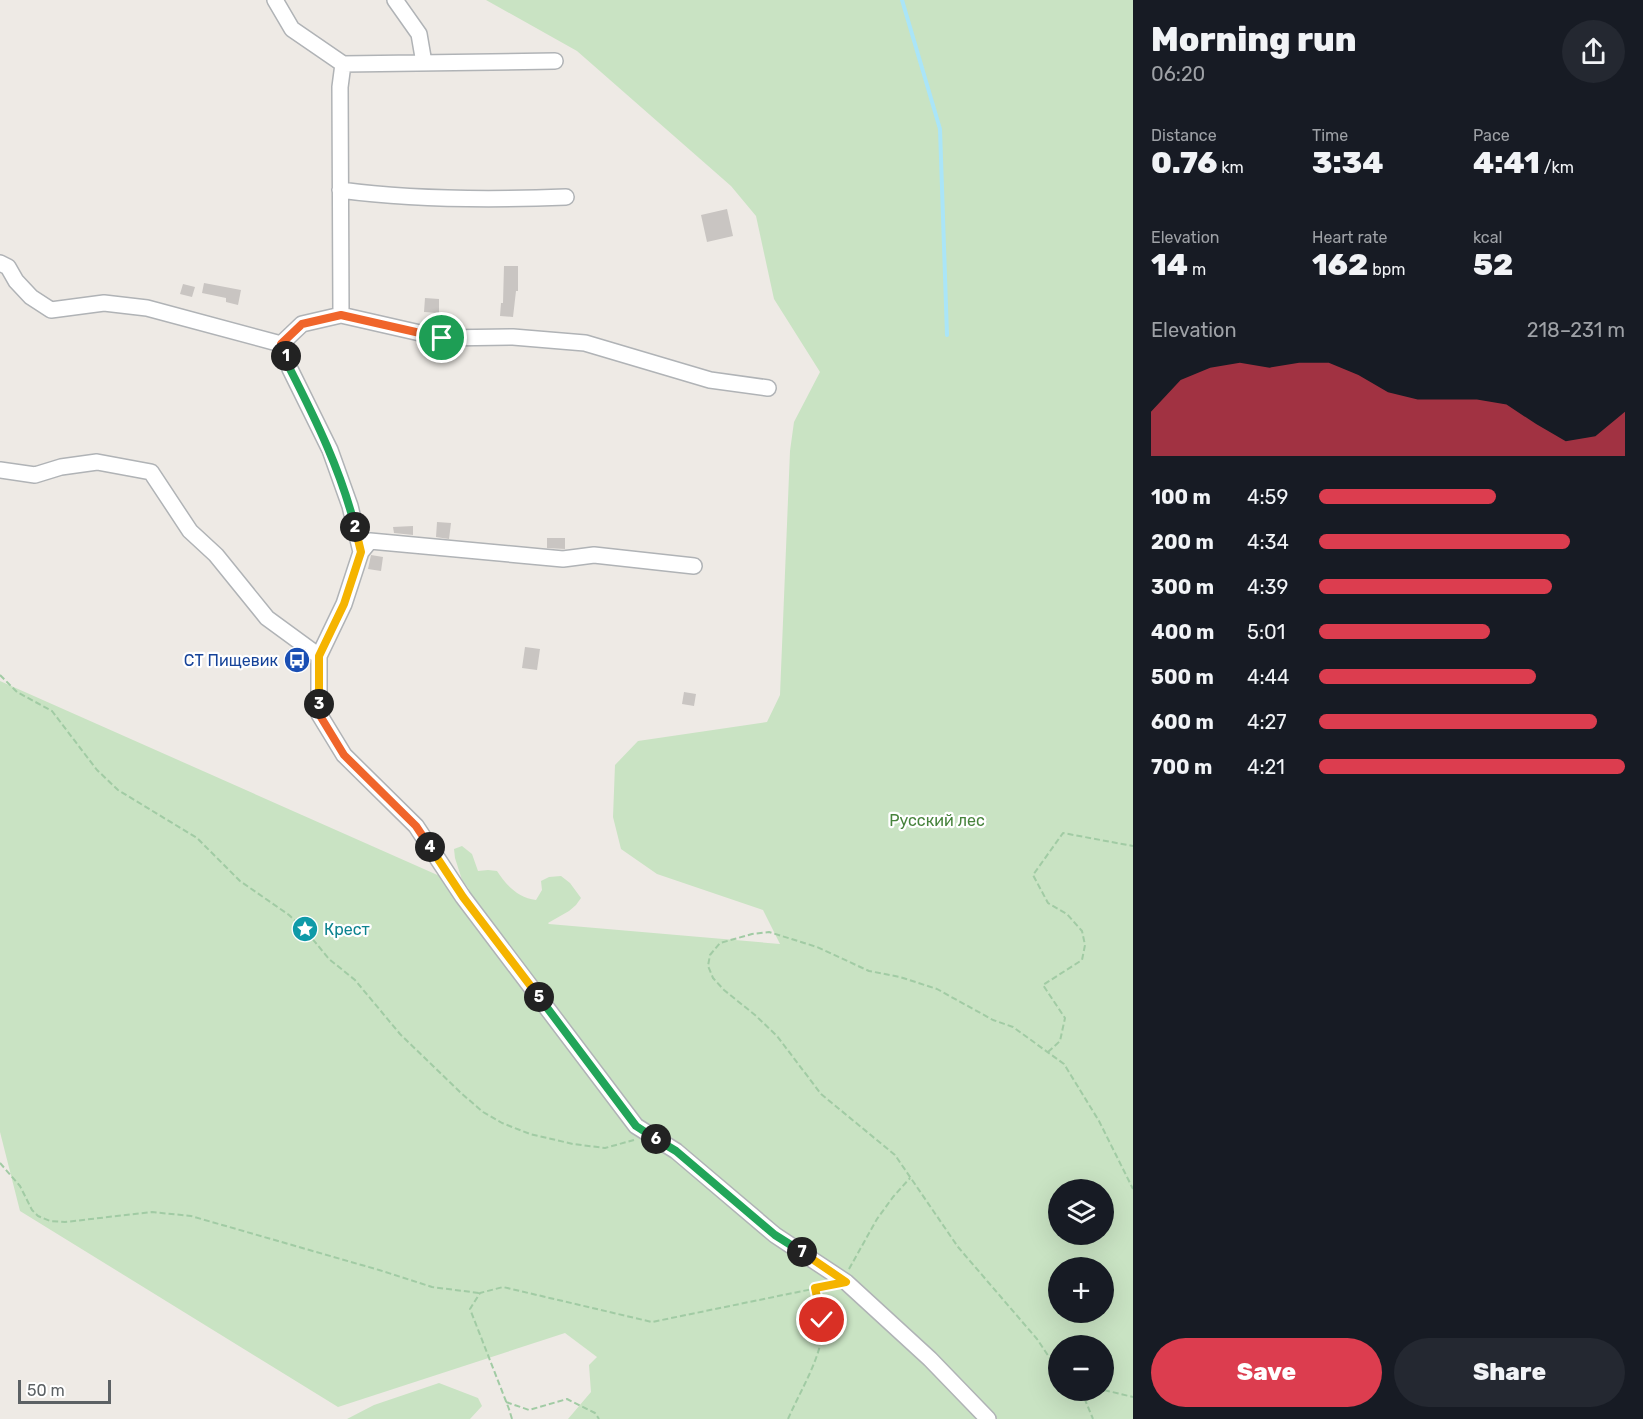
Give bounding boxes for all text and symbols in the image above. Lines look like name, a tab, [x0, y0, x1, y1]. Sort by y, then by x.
text: Morning run	[1151, 20, 1356, 59]
button: share	[1562, 20, 1625, 83]
text: 06:20	[1151, 62, 1205, 86]
text: Distance	[1151, 126, 1217, 145]
text: Time	[1312, 126, 1348, 145]
text: Pace	[1473, 126, 1510, 145]
text: 0.76	[1151, 145, 1217, 181]
text: 3:34	[1312, 145, 1384, 181]
text: 4:41	[1473, 145, 1540, 181]
text: km	[1217, 158, 1244, 177]
text: /km	[1540, 158, 1574, 177]
text: Elevation	[1151, 228, 1220, 247]
text: Heart rate	[1312, 228, 1387, 247]
text: kcal	[1473, 228, 1502, 247]
text: 14	[1151, 247, 1188, 283]
text: 162	[1312, 247, 1368, 283]
text: 52	[1473, 247, 1513, 283]
text: m	[1188, 260, 1206, 279]
text: bpm	[1368, 260, 1405, 279]
pin	[416, 312, 467, 363]
text: Elevation	[1151, 318, 1237, 342]
text: 218–231 m	[1527, 318, 1625, 342]
icon: arrive	[425, 321, 458, 354]
pin: 1	[271, 341, 301, 371]
text: 1	[282, 346, 290, 365]
text: 100 m	[1151, 485, 1211, 509]
text: 4:59	[1247, 485, 1288, 509]
pin: 2	[340, 512, 370, 542]
text: 2	[350, 517, 360, 536]
text: 200 m	[1151, 530, 1214, 554]
text: 4:34	[1247, 530, 1289, 554]
text: 300 m	[1151, 575, 1214, 599]
text: 4:39	[1247, 575, 1288, 599]
text: 400 m	[1151, 620, 1214, 644]
text: 5:01	[1247, 620, 1285, 644]
bus stop icon: СТ Пищевик	[282, 645, 312, 675]
place label: СТ Пищевик	[184, 651, 278, 670]
text: 500 m	[1151, 665, 1214, 689]
text: 4:44	[1247, 665, 1289, 689]
pin: 3	[304, 689, 334, 719]
text: 3	[314, 694, 324, 713]
text: 600 m	[1151, 710, 1214, 734]
text: 4:27	[1247, 710, 1287, 734]
text: 700 m	[1151, 755, 1212, 779]
text: 4:21	[1247, 755, 1285, 779]
park label: Русский лес	[889, 811, 985, 830]
pin: 4	[415, 832, 445, 862]
text: 4	[425, 837, 435, 856]
place icon: Крест	[290, 914, 320, 944]
place label: Крест	[324, 920, 370, 939]
pin: 5	[524, 982, 554, 1012]
text: 5	[534, 987, 544, 1006]
pin: 6	[641, 1124, 671, 1154]
text: 6	[651, 1129, 661, 1148]
map controls	[1048, 1179, 1114, 1401]
button: layers	[1048, 1179, 1114, 1245]
pin: 7	[787, 1237, 817, 1267]
text: 7	[797, 1242, 807, 1261]
button: +	[1048, 1257, 1114, 1323]
pin	[796, 1294, 847, 1345]
icon: check	[805, 1303, 838, 1336]
button: −	[1048, 1335, 1114, 1401]
button: Save	[1151, 1338, 1382, 1407]
button: Share	[1394, 1338, 1625, 1407]
scale bar	[18, 1377, 111, 1404]
text: 50 m	[27, 1381, 65, 1400]

